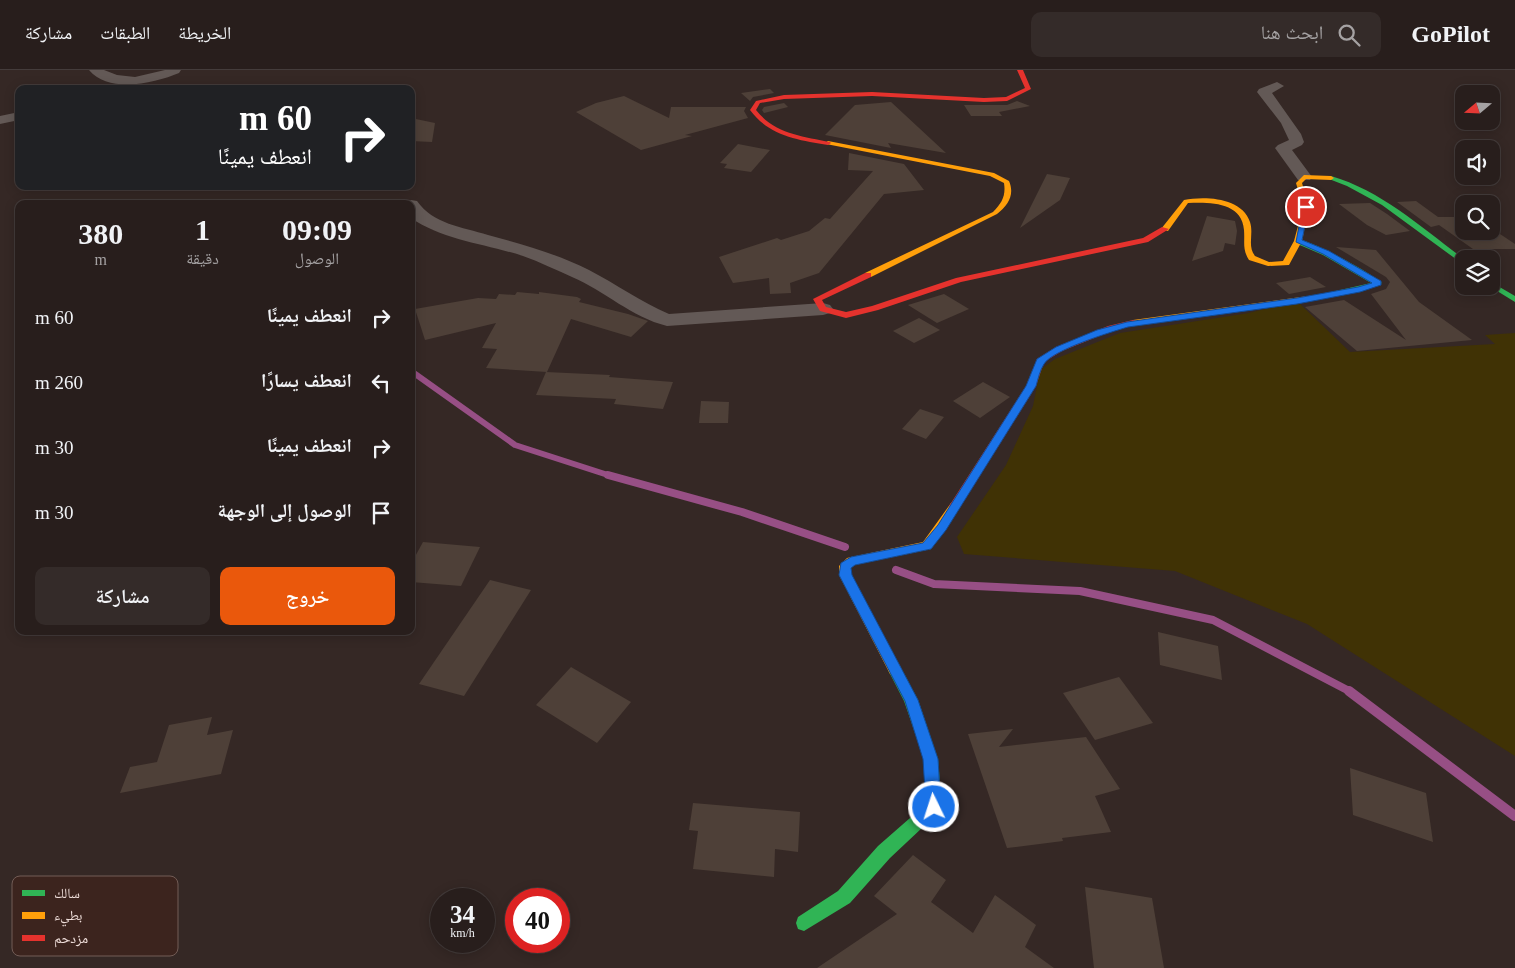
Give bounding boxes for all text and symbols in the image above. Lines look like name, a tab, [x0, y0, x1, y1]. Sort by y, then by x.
search box	[1031, 12, 1381, 57]
icon: search	[1335, 21, 1363, 49]
text: GoPilot	[1411, 21, 1490, 47]
text: ابحث هنا	[1261, 22, 1323, 43]
text: مشاركة	[25, 23, 72, 43]
text: الطبقات	[100, 23, 150, 43]
text: الخريطة	[178, 23, 231, 43]
north arrow	[1455, 85, 1500, 130]
map controls	[1455, 85, 1500, 295]
text: 60 m	[239, 99, 312, 138]
icon: right	[330, 105, 395, 170]
button: sound	[1455, 140, 1500, 185]
text: انعطف يمينًا	[218, 144, 312, 169]
pin	[1285, 186, 1327, 228]
icon: arrive	[1292, 193, 1320, 221]
button: search	[1455, 195, 1500, 240]
text: 1	[195, 213, 210, 246]
text: 09:09	[282, 213, 352, 246]
text: 380	[78, 217, 123, 250]
text: دقيقة	[186, 250, 219, 267]
text: الوصول	[295, 250, 339, 267]
button: layers	[1455, 250, 1500, 295]
text: m	[94, 251, 107, 268]
icon: right	[367, 304, 395, 332]
text: انعطف يمينًا	[267, 305, 352, 326]
text: 60 m	[35, 307, 74, 328]
icon: left	[367, 369, 395, 397]
text: انعطف يسارًا	[261, 370, 352, 391]
text: 260 m	[35, 372, 83, 393]
icon: right	[367, 434, 395, 462]
text: انعطف يمينًا	[267, 435, 352, 456]
text: 30 m	[35, 437, 74, 458]
icon: arrive	[367, 499, 395, 527]
text: الوصول إلى الوجهة	[218, 500, 352, 521]
text: 30 m	[35, 502, 74, 523]
button: مشاركة	[35, 567, 210, 625]
button: خروج	[220, 567, 395, 625]
position arrow	[907, 780, 959, 832]
legend	[12, 876, 178, 956]
text: سالك	[54, 886, 80, 901]
speed limit sign: 40	[505, 888, 570, 953]
text: 34	[450, 901, 475, 928]
text: بطيء	[54, 908, 83, 927]
text: km/h	[450, 926, 475, 940]
text: مزدحم	[54, 931, 88, 948]

